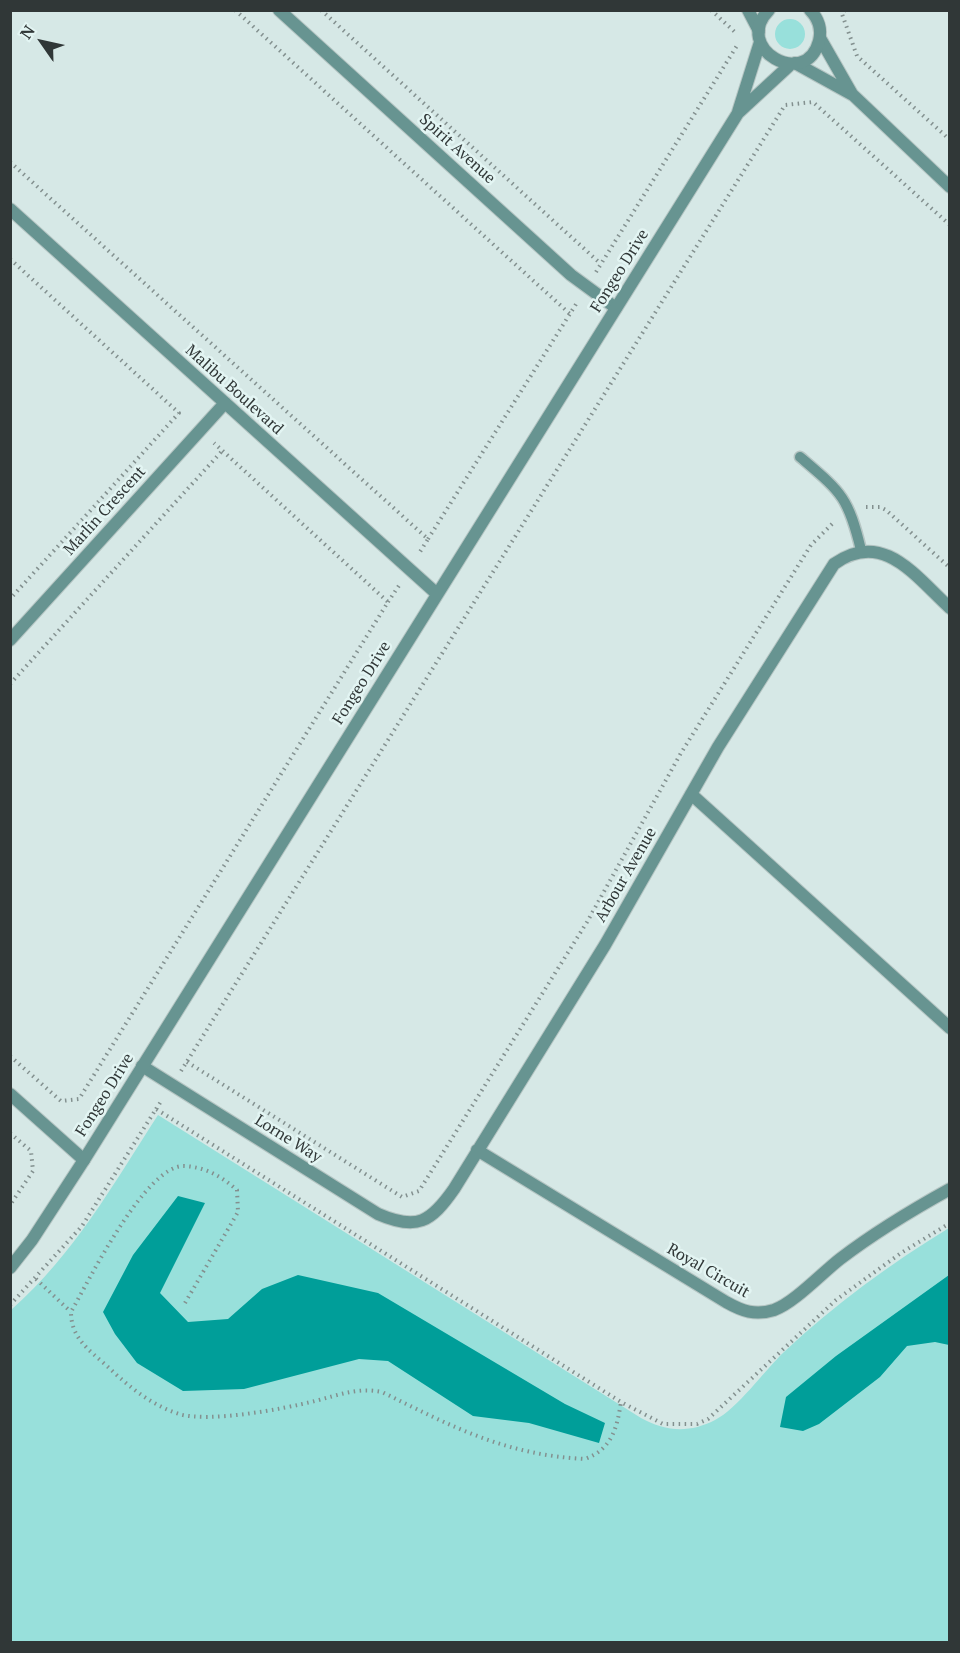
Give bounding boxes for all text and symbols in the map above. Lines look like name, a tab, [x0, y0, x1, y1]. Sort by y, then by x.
north arrow	[12, 12, 72, 72]
text: N	[15, 21, 40, 43]
street label: Spirit Avenue	[415, 110, 499, 188]
street label: Fongeo Drive	[587, 226, 653, 316]
street label: Malibu Boulevard	[181, 341, 287, 439]
street label: Marlin Crescent	[60, 463, 150, 559]
street label: Fongeo Drive	[329, 638, 395, 728]
street label: Arbour Avenue	[591, 824, 661, 926]
street label: Fongeo Drive	[72, 1050, 138, 1140]
street label: Lorne Way	[251, 1111, 325, 1167]
street label: Royal Circuit	[663, 1240, 753, 1302]

